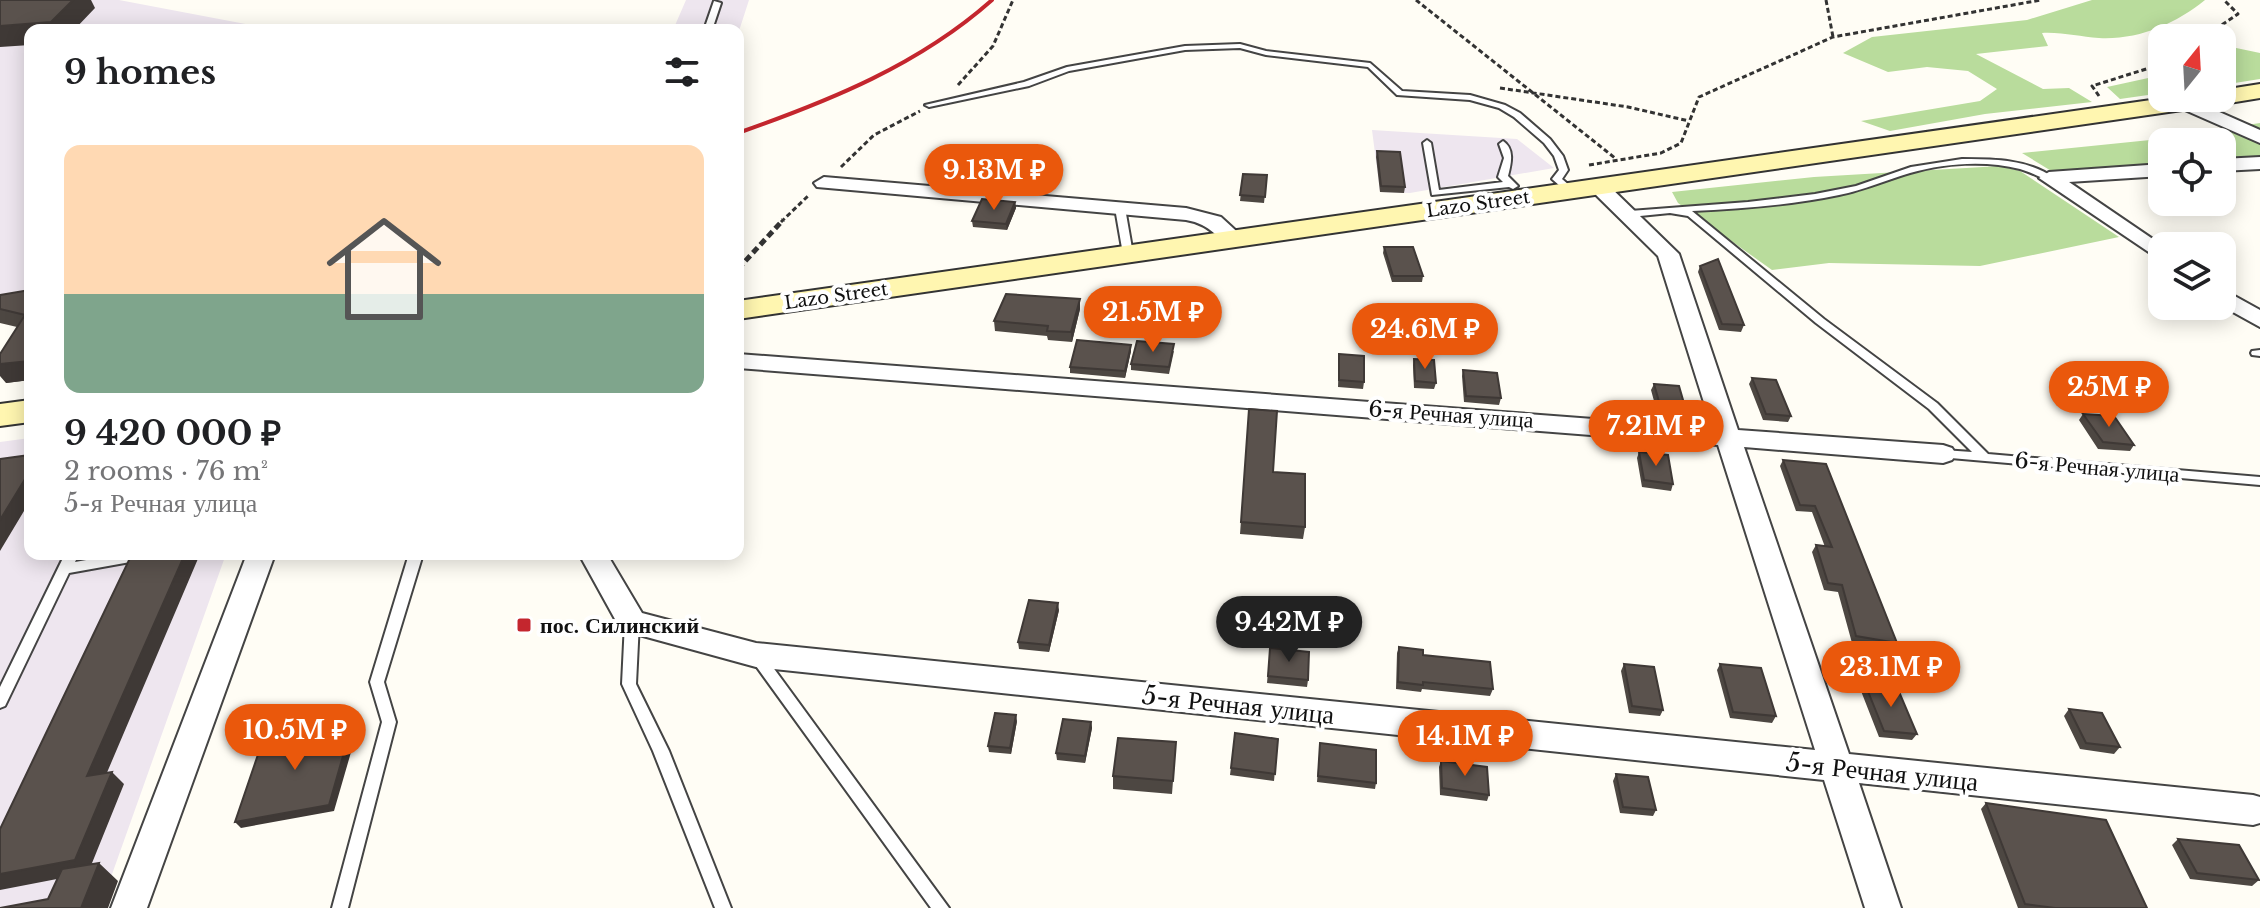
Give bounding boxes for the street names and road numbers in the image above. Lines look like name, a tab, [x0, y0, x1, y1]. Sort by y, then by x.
street label: Lazo Street	[1425, 186, 1531, 222]
street label: Lazo Street	[783, 278, 889, 314]
street label: 6-я Речная улица	[1368, 395, 1535, 434]
street label: 6-я Речная улица	[2013, 447, 2181, 488]
street label: 5-я Речная улица	[1140, 679, 1336, 731]
street label: 5-я Речная улица	[1784, 746, 1980, 798]

